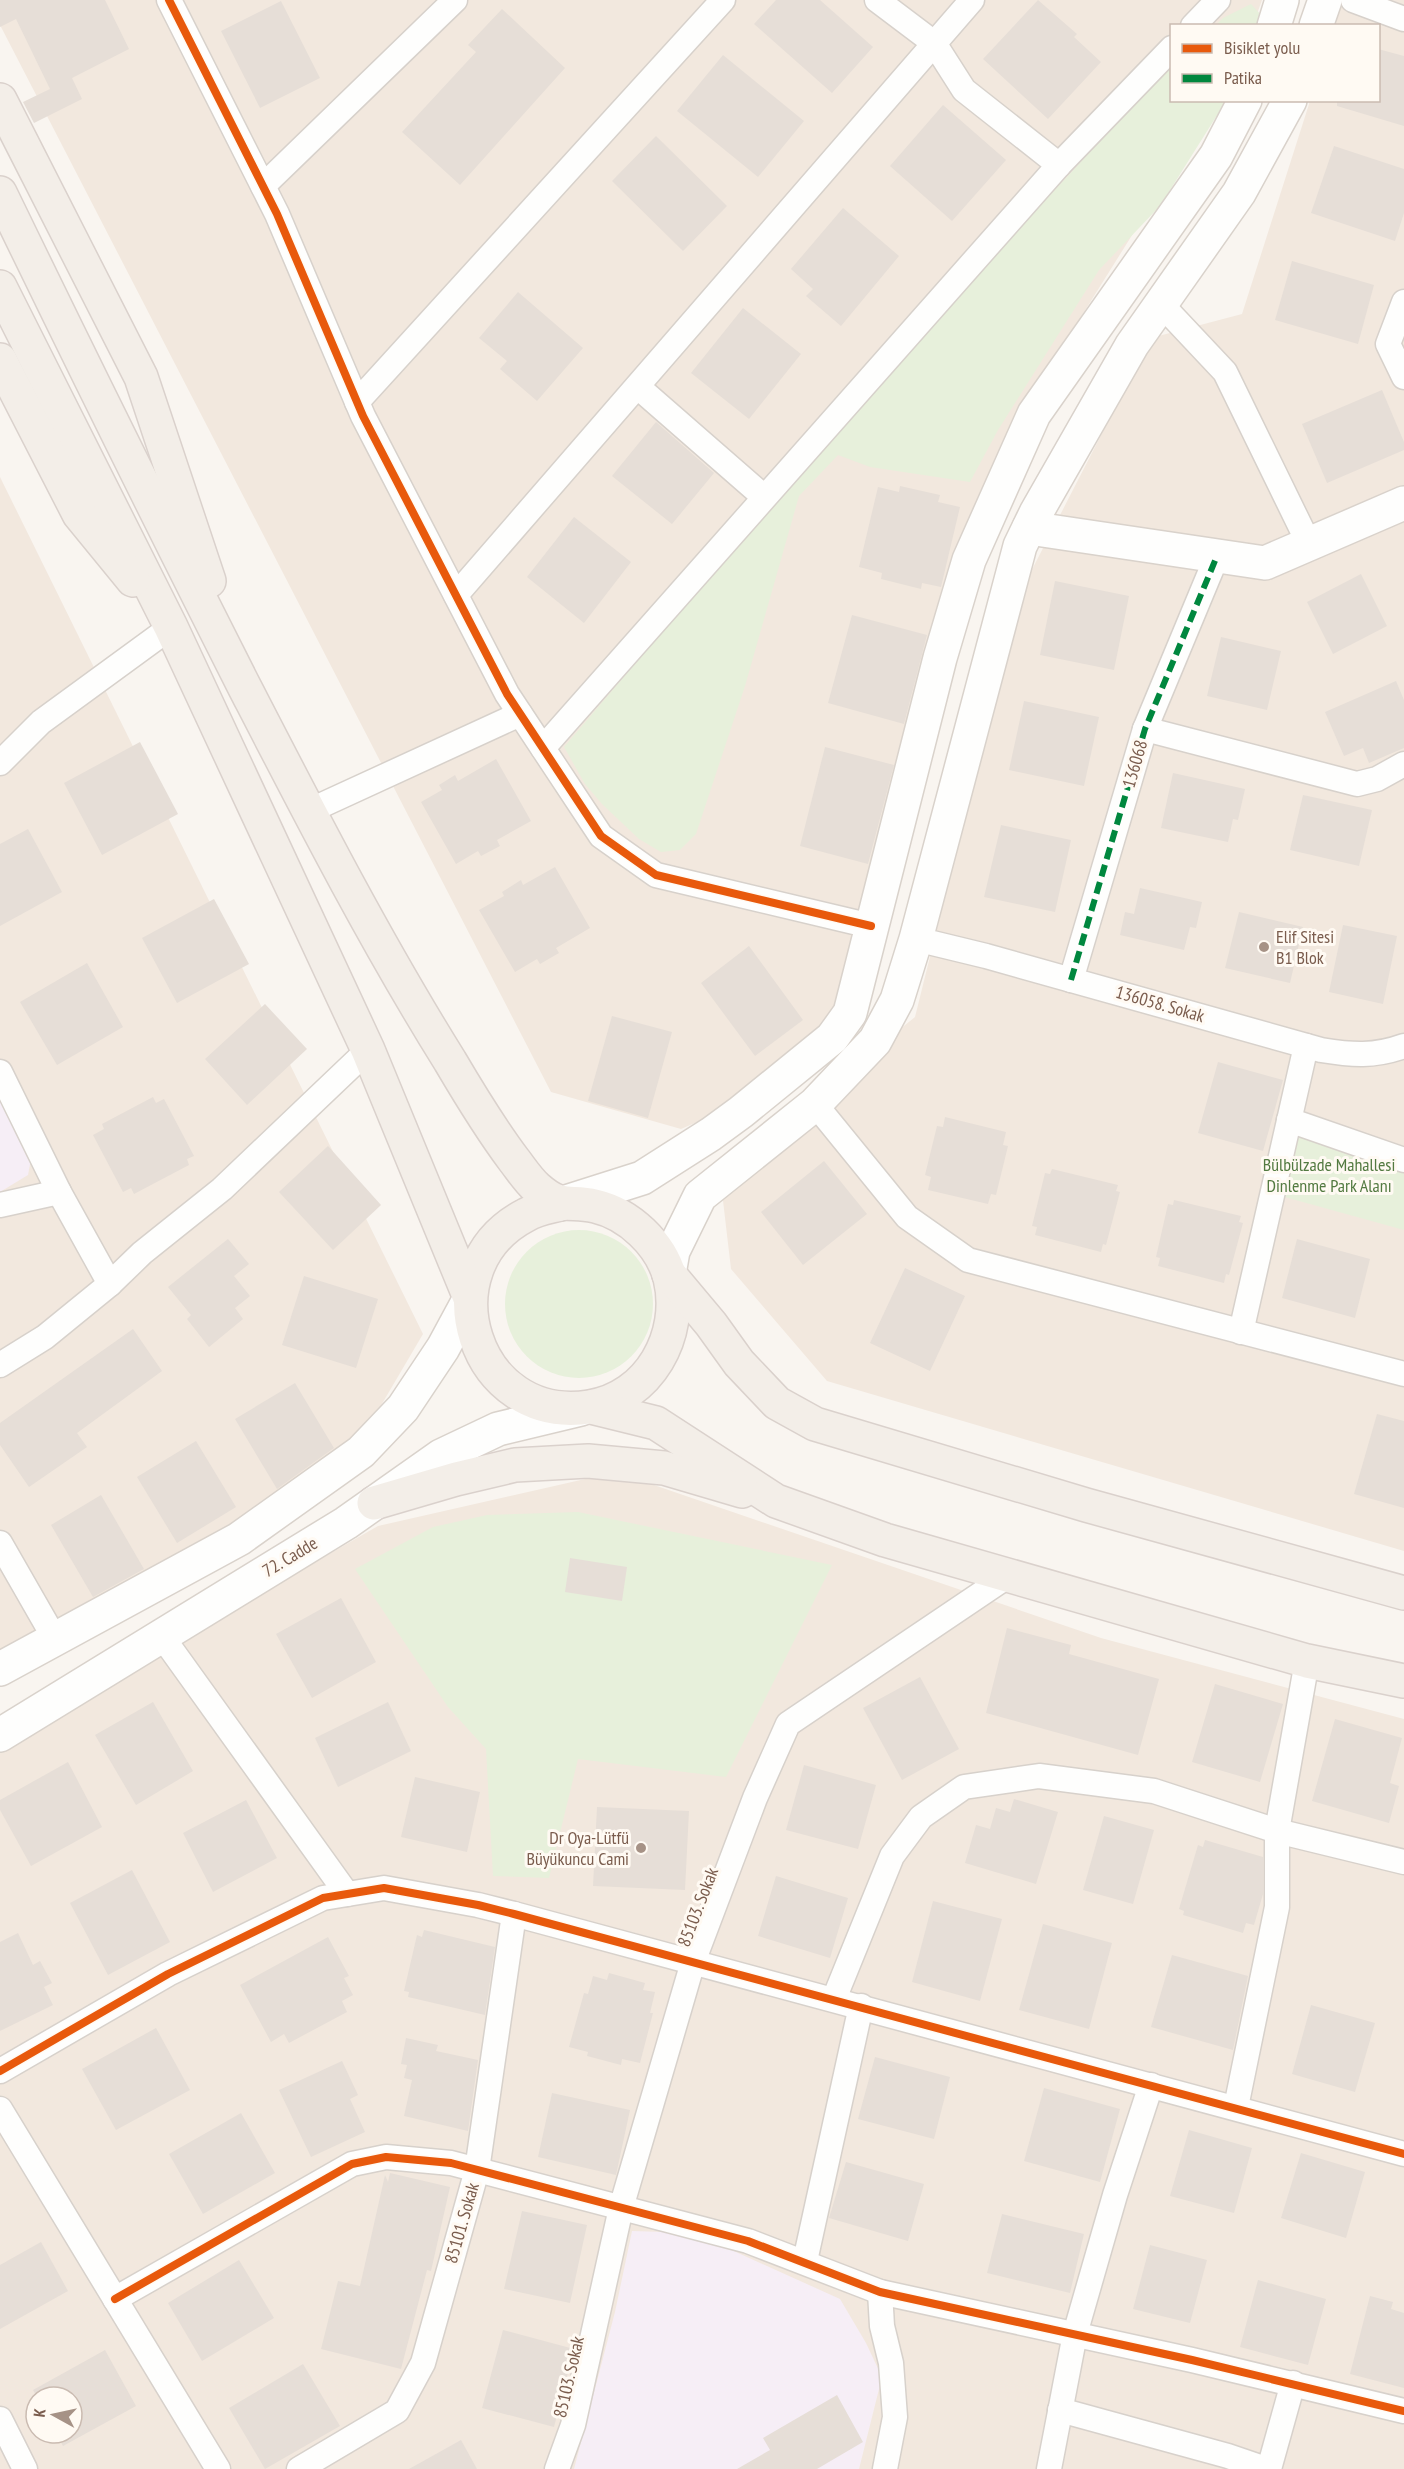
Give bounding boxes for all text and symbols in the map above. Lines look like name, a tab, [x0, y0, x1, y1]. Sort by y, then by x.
legend	[1170, 24, 1380, 102]
text: Bisiklet yolu	[1224, 36, 1300, 59]
text: Patika	[1224, 66, 1262, 89]
street label: 136068	[1117, 737, 1152, 790]
place label: Elif Sitesi B1 Blok	[1276, 925, 1334, 969]
marker: Elif Sitesi B1 Blok	[1257, 940, 1271, 954]
street label: 136058. Sokak	[1113, 980, 1207, 1027]
park label: Bülbülzade Mahallesi Dinlenme Park Alanı	[1263, 1153, 1395, 1197]
street label: 72. Cadde	[258, 1531, 321, 1582]
place label: Dr Oya-Lütfü Büyükuncu Cami	[527, 1826, 629, 1870]
marker: Dr Oya-Lütfü Büyükuncu Cami	[634, 1841, 648, 1855]
street label: 85103. Sokak	[672, 1864, 723, 1950]
street label: 85101. Sokak	[439, 2180, 484, 2266]
street label: 85103. Sokak	[548, 2334, 589, 2420]
north arrow	[24, 2385, 84, 2445]
text: K	[29, 2407, 50, 2418]

